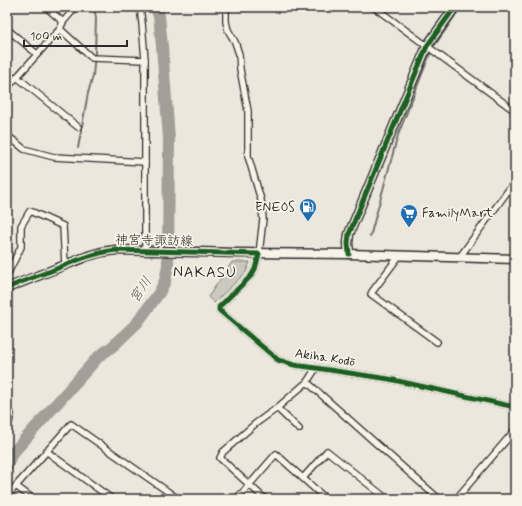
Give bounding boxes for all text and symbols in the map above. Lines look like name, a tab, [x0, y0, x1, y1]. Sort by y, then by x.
scale bar	[24, 22, 127, 48]
text: 100 m	[30, 29, 62, 45]
fuel station icon: ENEOS	[298, 197, 318, 222]
place label: ENEOS	[255, 199, 295, 216]
supermarket icon: FamilyMart	[399, 203, 419, 228]
place label: FamilyMart	[422, 205, 493, 222]
street label: 神宮寺諏訪線	[115, 232, 194, 250]
district label: NAKASU	[173, 263, 237, 283]
water label: 宮川	[126, 273, 156, 307]
street label: Akiha Kodō	[294, 345, 357, 371]

